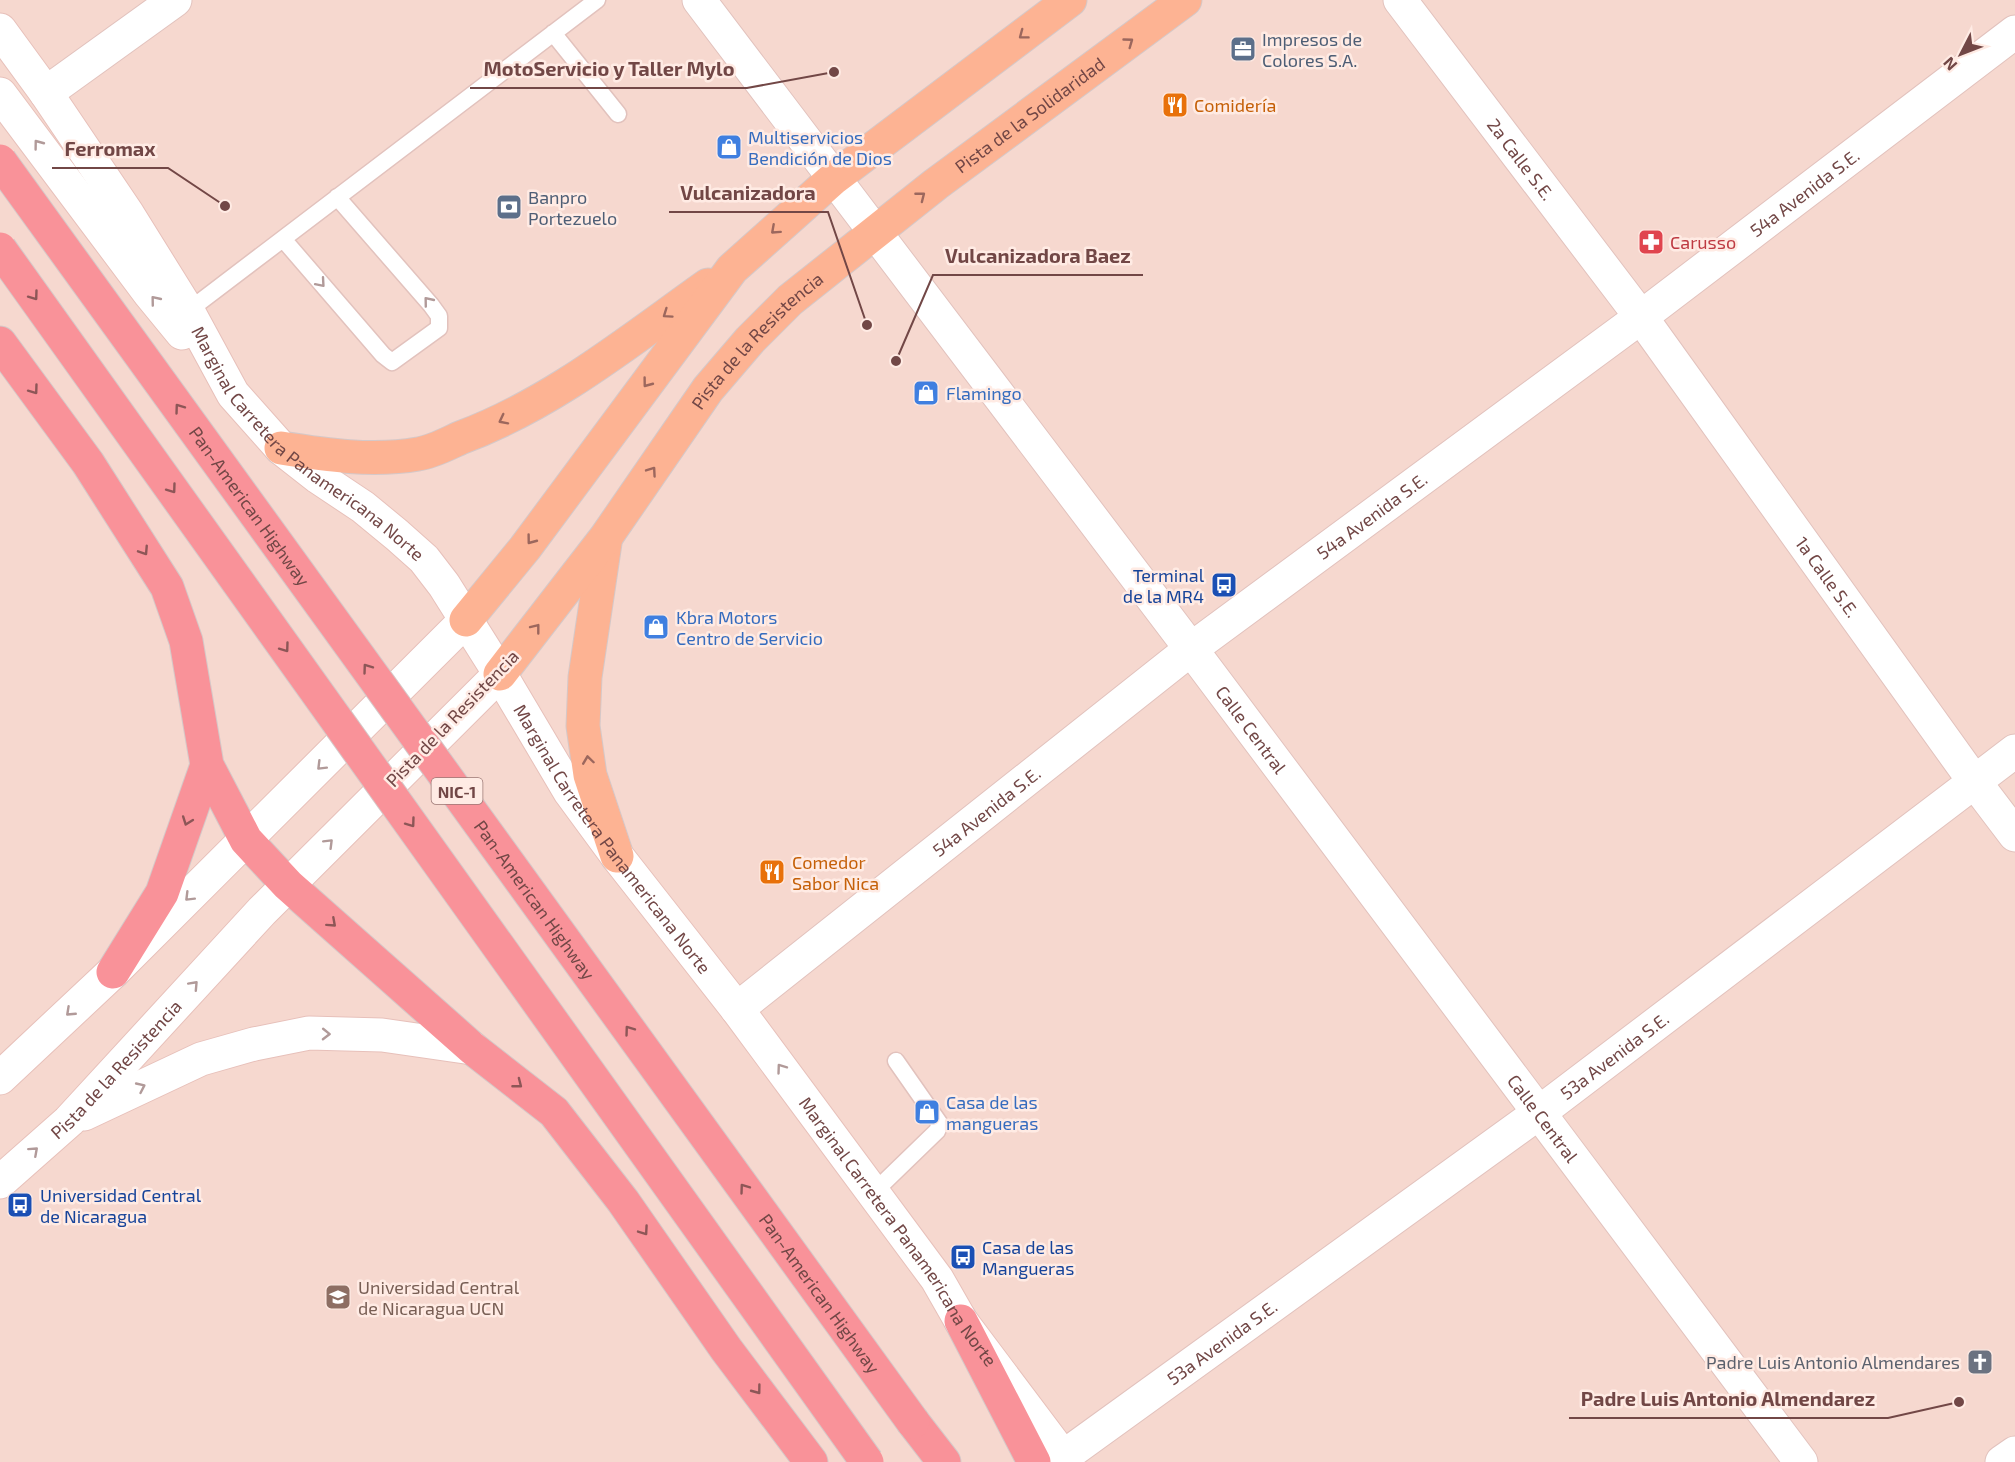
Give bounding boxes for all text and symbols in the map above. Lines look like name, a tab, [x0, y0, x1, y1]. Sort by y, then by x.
north arrow	[1931, 24, 1991, 84]
one-way arrow	[1019, 28, 1030, 39]
place label: Impresos de Colores S.A.	[1262, 28, 1362, 71]
office icon: Impresos de Colores S.A.	[1228, 34, 1258, 64]
one-way arrow	[1122, 38, 1133, 49]
callout: MotoServicio y Taller Mylo	[470, 50, 747, 88]
street label: Pista de la Solidaridad	[950, 52, 1109, 177]
text: N	[1939, 54, 1960, 75]
text: MotoServicio y Taller Mylo	[484, 56, 734, 81]
restaurant icon: Comidería	[1160, 90, 1190, 120]
place label: Comidería	[1194, 94, 1276, 116]
street label: 2a Calle S.E.	[1483, 114, 1559, 204]
place label: Multiservicios Bendición de Dios	[748, 126, 892, 169]
callout: Ferromax	[52, 130, 168, 168]
shop icon: Multiservicios Bendición de Dios	[714, 132, 744, 162]
text: Ferromax	[64, 136, 156, 160]
one-way arrow	[34, 140, 45, 151]
street label: 54a Avenida S.E.	[1745, 144, 1863, 241]
callout: Vulcanizadora	[669, 174, 828, 212]
text: Vulcanizadora	[680, 180, 816, 204]
place label: Banpro Portezuelo	[528, 186, 617, 229]
bank icon: Banpro Portezuelo	[494, 192, 524, 222]
one-way arrow	[915, 192, 926, 203]
one-way arrow	[771, 223, 782, 234]
pharmacy icon: Carusso	[1636, 227, 1666, 257]
place label: Carusso	[1670, 231, 1736, 253]
callout: Vulcanizadora Baez	[933, 237, 1143, 275]
text: Vulcanizadora Baez	[945, 243, 1131, 267]
street label: Pista de la Resistencia	[686, 267, 827, 413]
one-way arrow	[314, 276, 325, 287]
one-way arrow	[27, 290, 38, 301]
one-way arrow	[151, 296, 162, 307]
one-way arrow	[424, 297, 435, 308]
one-way arrow	[662, 307, 673, 318]
street label: Marginal Carretera Panamericana Norte	[187, 322, 429, 565]
one-way arrow	[644, 377, 655, 388]
shop icon: Flamingo	[911, 378, 941, 408]
place label: Flamingo	[946, 382, 1022, 404]
one-way arrow	[27, 383, 38, 394]
one-way arrow	[175, 403, 186, 414]
one-way arrow	[499, 413, 510, 424]
street label: Pan-American Highway	[185, 422, 315, 591]
one-way arrow	[645, 466, 656, 477]
street label: 54a Avenida S.E.	[1312, 468, 1431, 564]
one-way arrow	[165, 482, 176, 493]
street label: 1a Calle S.E.	[1791, 532, 1864, 621]
one-way arrow	[527, 533, 538, 544]
one-way arrow	[137, 544, 148, 555]
place label: Terminal de la MR4	[1123, 564, 1205, 607]
bus stop icon: Terminal de la MR4	[1209, 570, 1239, 600]
place label: Kbra Motors Centro de Servicio	[676, 606, 823, 649]
shop icon: Kbra Motors Centro de Servicio	[641, 612, 671, 642]
one-way arrow	[529, 623, 540, 634]
one-way arrow	[278, 641, 289, 652]
street label: Pista de la Resistencia	[381, 645, 523, 791]
one-way arrow	[363, 663, 374, 674]
street label: Calle Central	[1211, 681, 1292, 778]
street label: Marginal Carretera Panamericana Norte	[509, 700, 716, 978]
one-way arrow	[582, 755, 594, 764]
one-way arrow	[317, 758, 328, 769]
street label: 54a Avenida S.E.	[928, 762, 1045, 861]
road number: NIC-1	[432, 778, 482, 804]
one-way arrow	[182, 815, 195, 826]
street label: Pan-American Highway	[470, 816, 600, 984]
one-way arrow	[404, 817, 415, 828]
one-way arrow	[322, 839, 333, 849]
place label: Comedor Sabor Nica	[792, 851, 879, 894]
restaurant icon: Comedor Sabor Nica	[757, 857, 787, 887]
one-way arrow	[186, 889, 197, 900]
one-way arrow	[325, 916, 336, 927]
one-way arrow	[187, 982, 198, 992]
street label: Pista de la Resistencia	[46, 995, 186, 1143]
one-way arrow	[67, 1005, 78, 1016]
street label: 53a Avenida S.E.	[1556, 1007, 1673, 1104]
one-way arrow	[626, 1025, 637, 1036]
one-way arrow	[322, 1027, 331, 1040]
one-way arrow	[777, 1064, 788, 1075]
street label: Calle Central	[1503, 1070, 1584, 1167]
one-way arrow	[511, 1076, 522, 1087]
one-way arrow	[134, 1083, 145, 1095]
place label: Casa de las mangueras	[946, 1091, 1038, 1134]
street label: Marginal Carretera Panamericana Norte	[795, 1092, 1002, 1370]
shop icon: Casa de las mangueras	[912, 1097, 942, 1127]
one-way arrow	[27, 1147, 38, 1158]
one-way arrow	[740, 1183, 751, 1194]
place label: Universidad Central de Nicaragua	[40, 1184, 202, 1227]
bus stop icon: Universidad Central de Nicaragua	[5, 1190, 35, 1220]
street label: Pan-American Highway	[755, 1209, 885, 1378]
one-way arrow	[637, 1224, 648, 1235]
place label: Casa de las Mangueras	[982, 1236, 1074, 1279]
bus stop icon: Casa de las Mangueras	[948, 1242, 978, 1272]
place label: Universidad Central de Nicaragua UCN	[358, 1276, 520, 1319]
school or university icon: Universidad Central de Nicaragua UCN	[323, 1282, 353, 1312]
street label: 53a Avenida S.E.	[1162, 1295, 1281, 1389]
church icon: Padre Luis Antonio Almendares	[1965, 1347, 1995, 1377]
place label: Padre Luis Antonio Almendares	[1706, 1351, 1960, 1373]
callout: Padre Luis Antonio Almendarez	[1569, 1380, 1888, 1418]
one-way arrow	[749, 1383, 760, 1394]
text: Padre Luis Antonio Almendarez	[1581, 1386, 1875, 1410]

